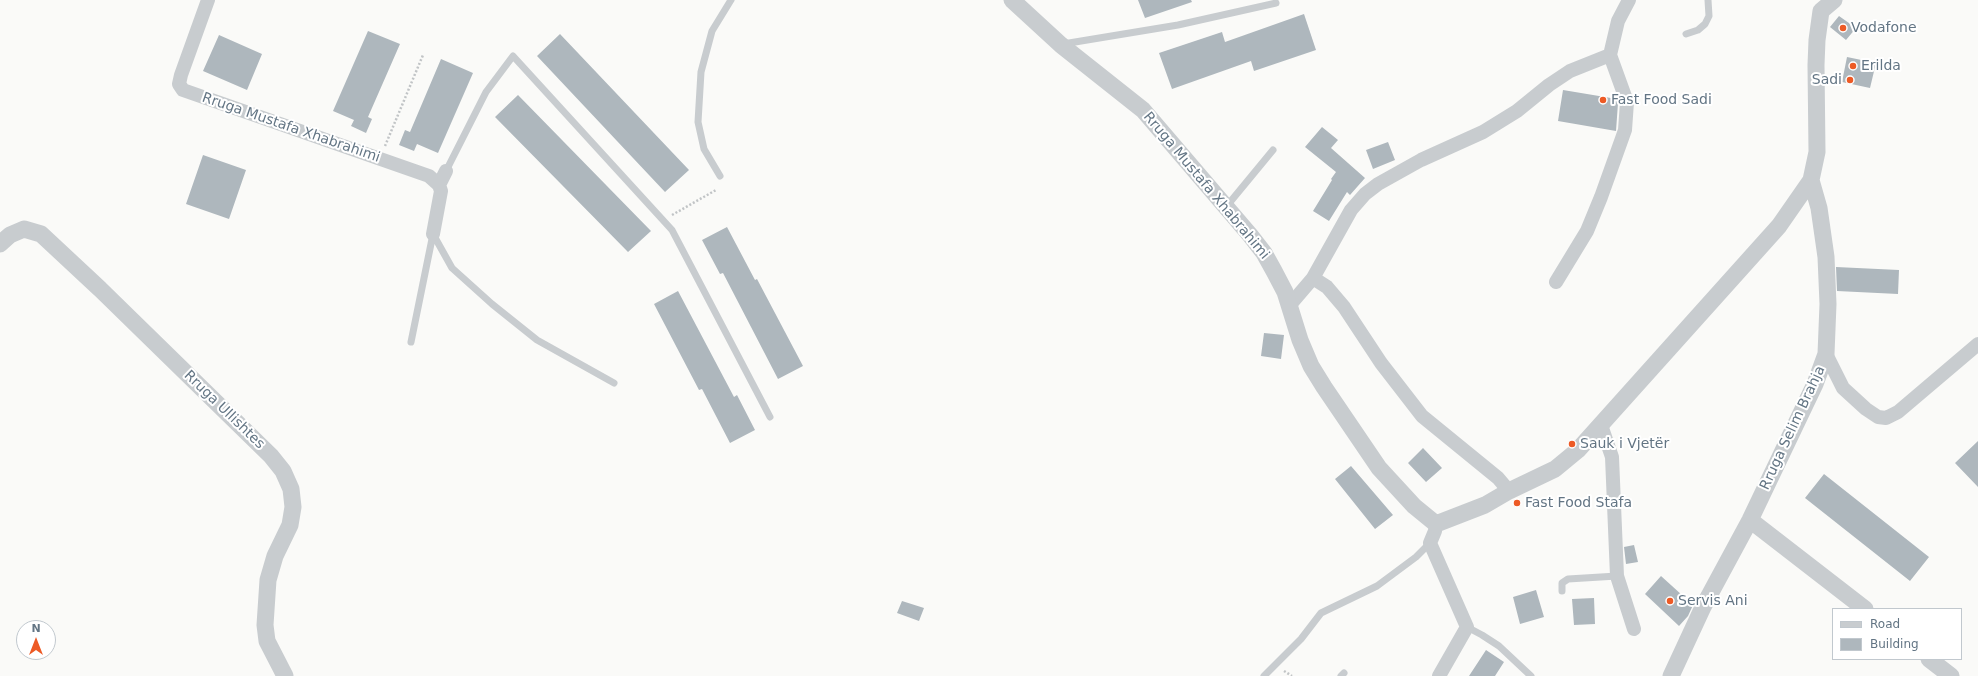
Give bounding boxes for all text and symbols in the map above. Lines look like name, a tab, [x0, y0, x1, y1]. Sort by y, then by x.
place label: Vodafone	[1851, 20, 1917, 36]
marker: Vodafone	[1838, 23, 1848, 33]
place label: Erilda	[1861, 58, 1901, 74]
marker: Erilda	[1848, 61, 1858, 71]
place label: Sadi	[1812, 72, 1842, 88]
marker: Sadi	[1845, 75, 1855, 85]
street label: Rruga Mustafa Xhabrahimi	[200, 90, 382, 166]
place label: Fast Food Sadi	[1611, 92, 1712, 108]
marker: Fast Food Sadi	[1598, 95, 1608, 105]
street label: Rruga Mustafa Xhabrahimi	[1139, 109, 1273, 263]
street label: Rruga Selim Brahja	[1757, 363, 1829, 493]
street label: Rruga Ullishtes	[180, 367, 268, 453]
place label: Sauk i Vjetër	[1580, 436, 1669, 452]
marker: Sauk i Vjetër	[1567, 439, 1577, 449]
place label: Fast Food Stafa	[1525, 495, 1632, 511]
marker: Fast Food Stafa	[1512, 498, 1522, 508]
place label: Servis Ani	[1678, 593, 1748, 609]
marker: Servis Ani	[1665, 596, 1675, 606]
legend	[1832, 608, 1962, 660]
text: Road	[1870, 617, 1900, 631]
north arrow	[16, 620, 56, 660]
text: N	[31, 622, 41, 635]
text: Building	[1870, 637, 1919, 651]

